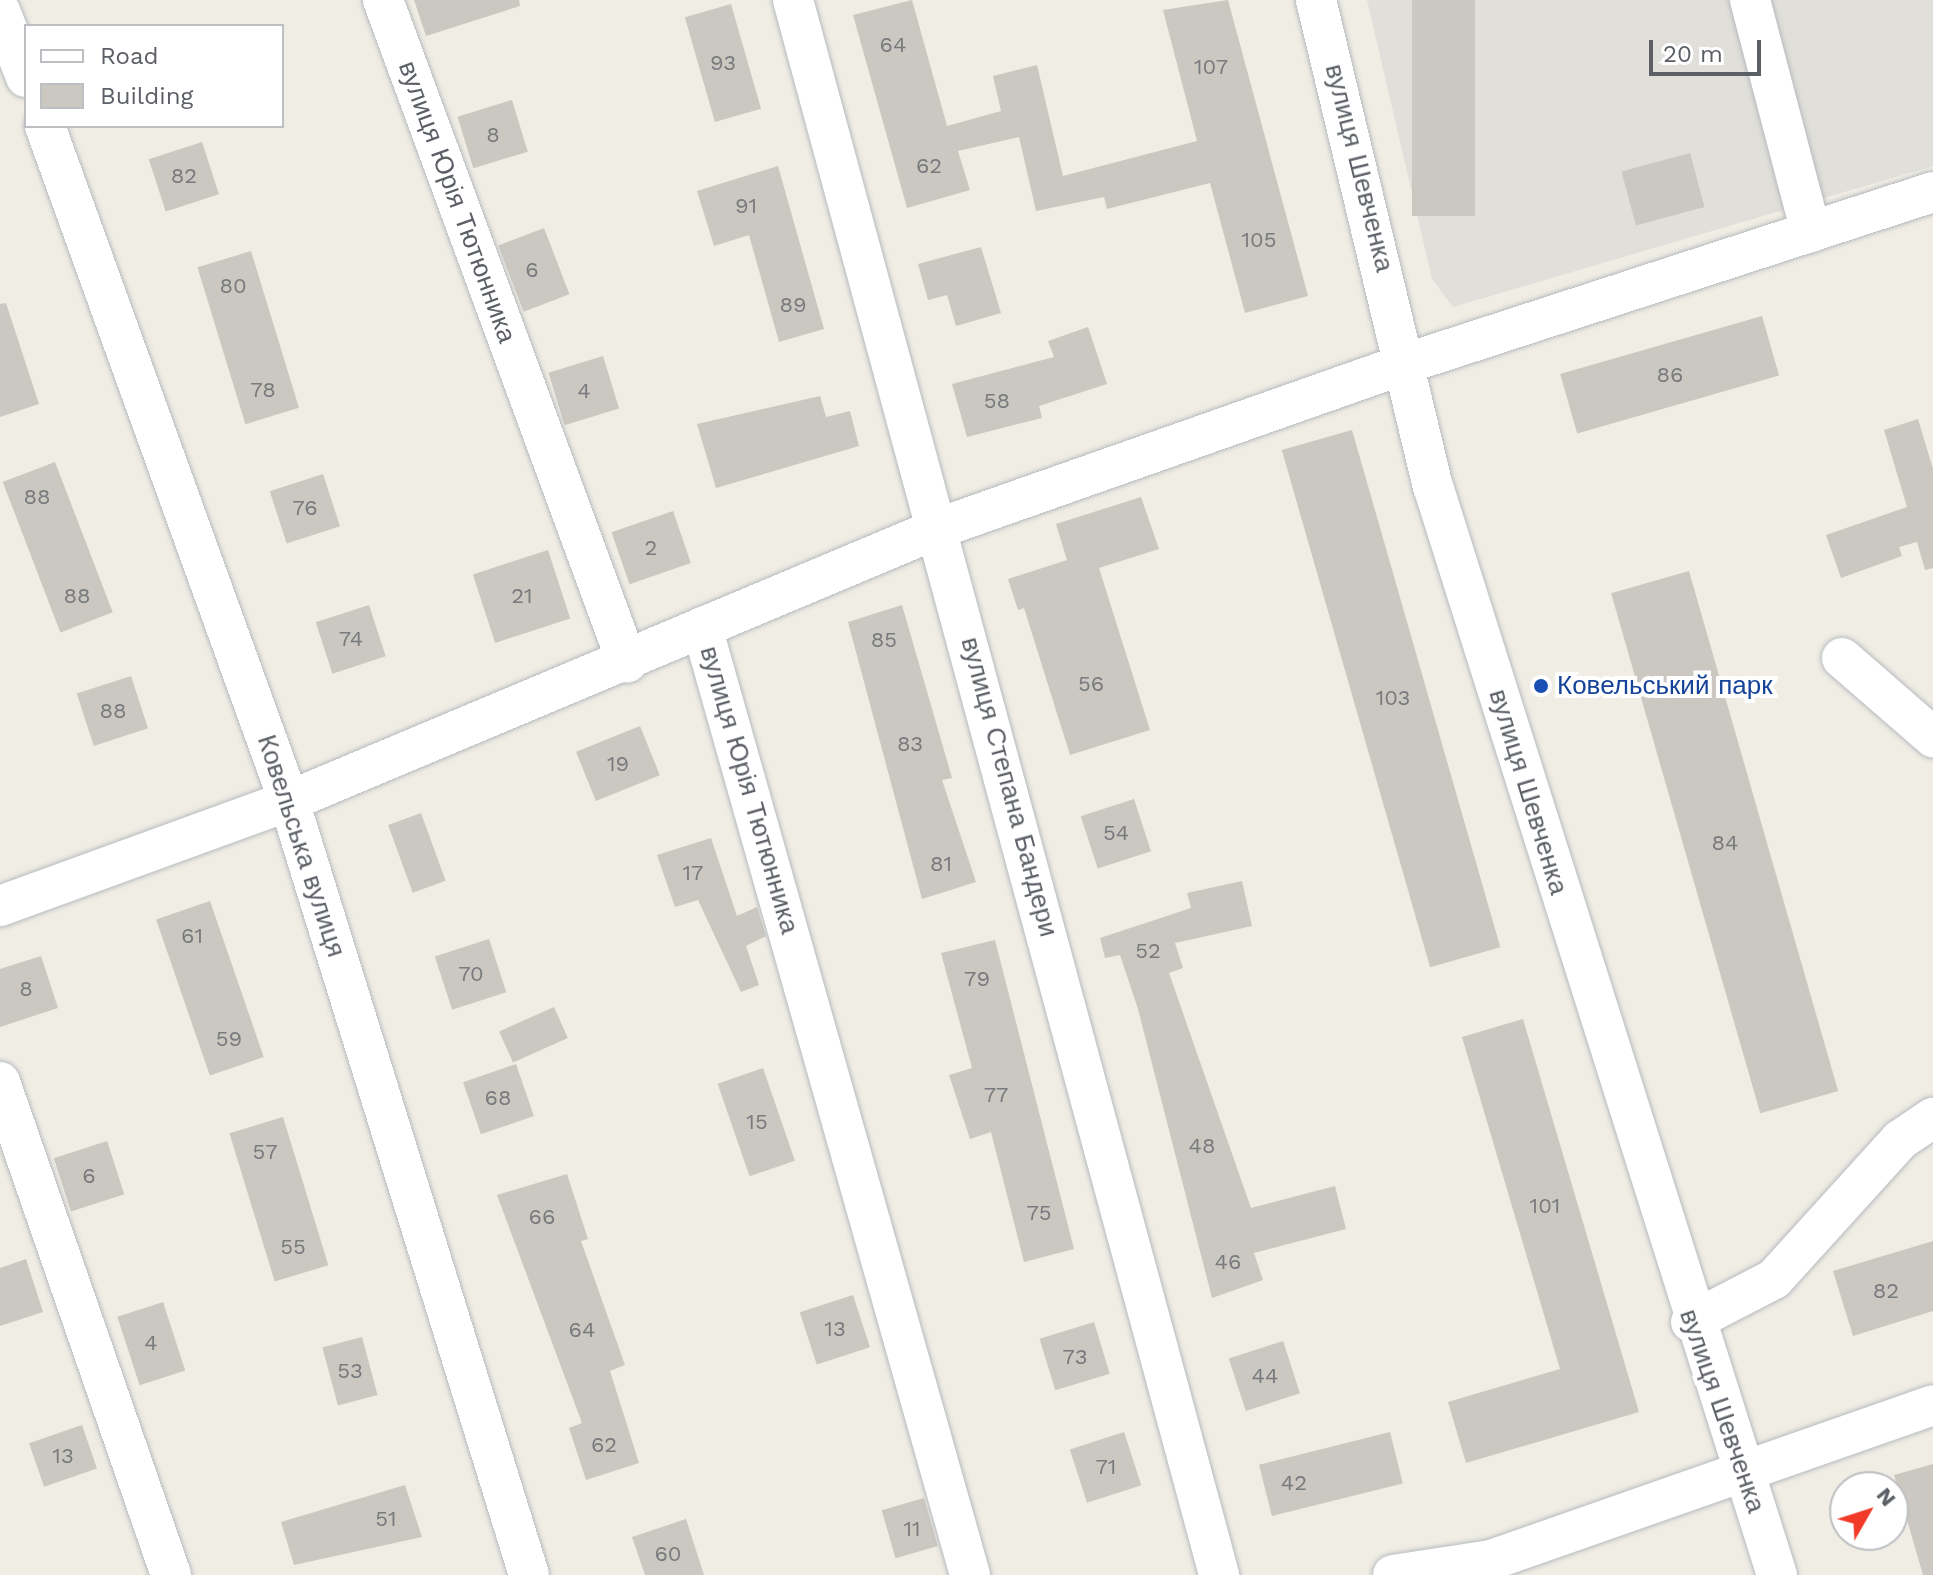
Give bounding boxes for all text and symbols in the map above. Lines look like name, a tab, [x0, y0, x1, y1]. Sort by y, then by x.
legend	[24, 24, 284, 128]
scale bar	[1653, 24, 1765, 74]
house number: 64	[880, 32, 906, 58]
text: 20 m	[1663, 40, 1723, 68]
text: Road	[100, 42, 159, 70]
house number: 93	[710, 50, 736, 76]
house number: 107	[1194, 54, 1228, 80]
street label: вулиця Юрія Тютюнника	[391, 57, 523, 347]
street label: вулиця Шевченка	[1318, 61, 1400, 275]
text: Building	[100, 82, 193, 110]
house number: 8	[486, 122, 500, 148]
house number: 62	[916, 153, 942, 179]
house number: 82	[171, 163, 197, 189]
house number: 91	[735, 193, 757, 219]
house number: 105	[1241, 227, 1277, 253]
house number: 6	[525, 257, 539, 283]
house number: 80	[219, 273, 247, 299]
house number: 89	[779, 292, 807, 318]
house number: 86	[1657, 362, 1683, 388]
house number: 78	[250, 377, 276, 403]
house number: 4	[577, 378, 591, 404]
house number: 58	[984, 388, 1010, 414]
house number: 88	[23, 484, 51, 510]
house number: 76	[292, 495, 318, 521]
house number: 2	[645, 535, 657, 561]
house number: 88	[63, 583, 91, 609]
house number: 21	[511, 583, 533, 609]
house number: 74	[339, 626, 363, 652]
house number: 85	[871, 627, 897, 653]
street label: вулиця Степана Бандери	[954, 634, 1064, 940]
street label: вулиця Юрія Тютюнника	[693, 643, 805, 937]
place label: Ковельський парк	[1557, 670, 1773, 702]
house number: 56	[1078, 671, 1104, 697]
marker: Ковельський парк	[1532, 677, 1550, 695]
house number: 103	[1376, 685, 1410, 711]
street label: вулиця Шевченка	[1482, 686, 1574, 898]
house number: 88	[99, 698, 127, 724]
street label: Ковельська вулиця	[250, 731, 352, 961]
house number: 83	[897, 731, 923, 757]
house number: 19	[607, 751, 629, 777]
house number: 54	[1103, 820, 1129, 846]
house number: 84	[1712, 830, 1738, 856]
house number: 81	[930, 851, 952, 877]
house number: 17	[683, 860, 703, 886]
house number: 61	[181, 923, 203, 949]
house number: 52	[1135, 938, 1161, 964]
house number: 70	[458, 961, 484, 987]
house number: 79	[964, 966, 990, 992]
house number: 8	[19, 976, 33, 1002]
house number: 59	[216, 1026, 242, 1052]
house number: 77	[984, 1082, 1008, 1108]
house number: 68	[485, 1085, 511, 1111]
house number: 15	[746, 1109, 768, 1135]
house number: 48	[1189, 1133, 1215, 1159]
house number: 57	[252, 1139, 278, 1165]
house number: 6	[82, 1163, 96, 1189]
house number: 101	[1530, 1193, 1560, 1219]
house number: 75	[1026, 1200, 1052, 1226]
house number: 66	[529, 1204, 555, 1230]
house number: 55	[280, 1234, 306, 1260]
house number: 46	[1215, 1249, 1241, 1275]
house number: 82	[1873, 1278, 1899, 1304]
street label: вулиця Шевченка	[1673, 1305, 1771, 1517]
house number: 13	[824, 1316, 846, 1342]
house number: 64	[569, 1317, 595, 1343]
house number: 4	[144, 1330, 158, 1356]
house number: 73	[1062, 1344, 1088, 1370]
house number: 53	[337, 1358, 363, 1384]
house number: 44	[1252, 1363, 1278, 1389]
house number: 62	[591, 1432, 617, 1458]
house number: 13	[52, 1443, 74, 1469]
house number: 71	[1096, 1454, 1116, 1480]
house number: 42	[1281, 1470, 1307, 1496]
north arrow	[1829, 1471, 1909, 1551]
text: N	[1872, 1483, 1901, 1511]
house number: 51	[375, 1506, 397, 1532]
house number: 11	[903, 1516, 921, 1542]
house number: 60	[654, 1541, 682, 1567]

